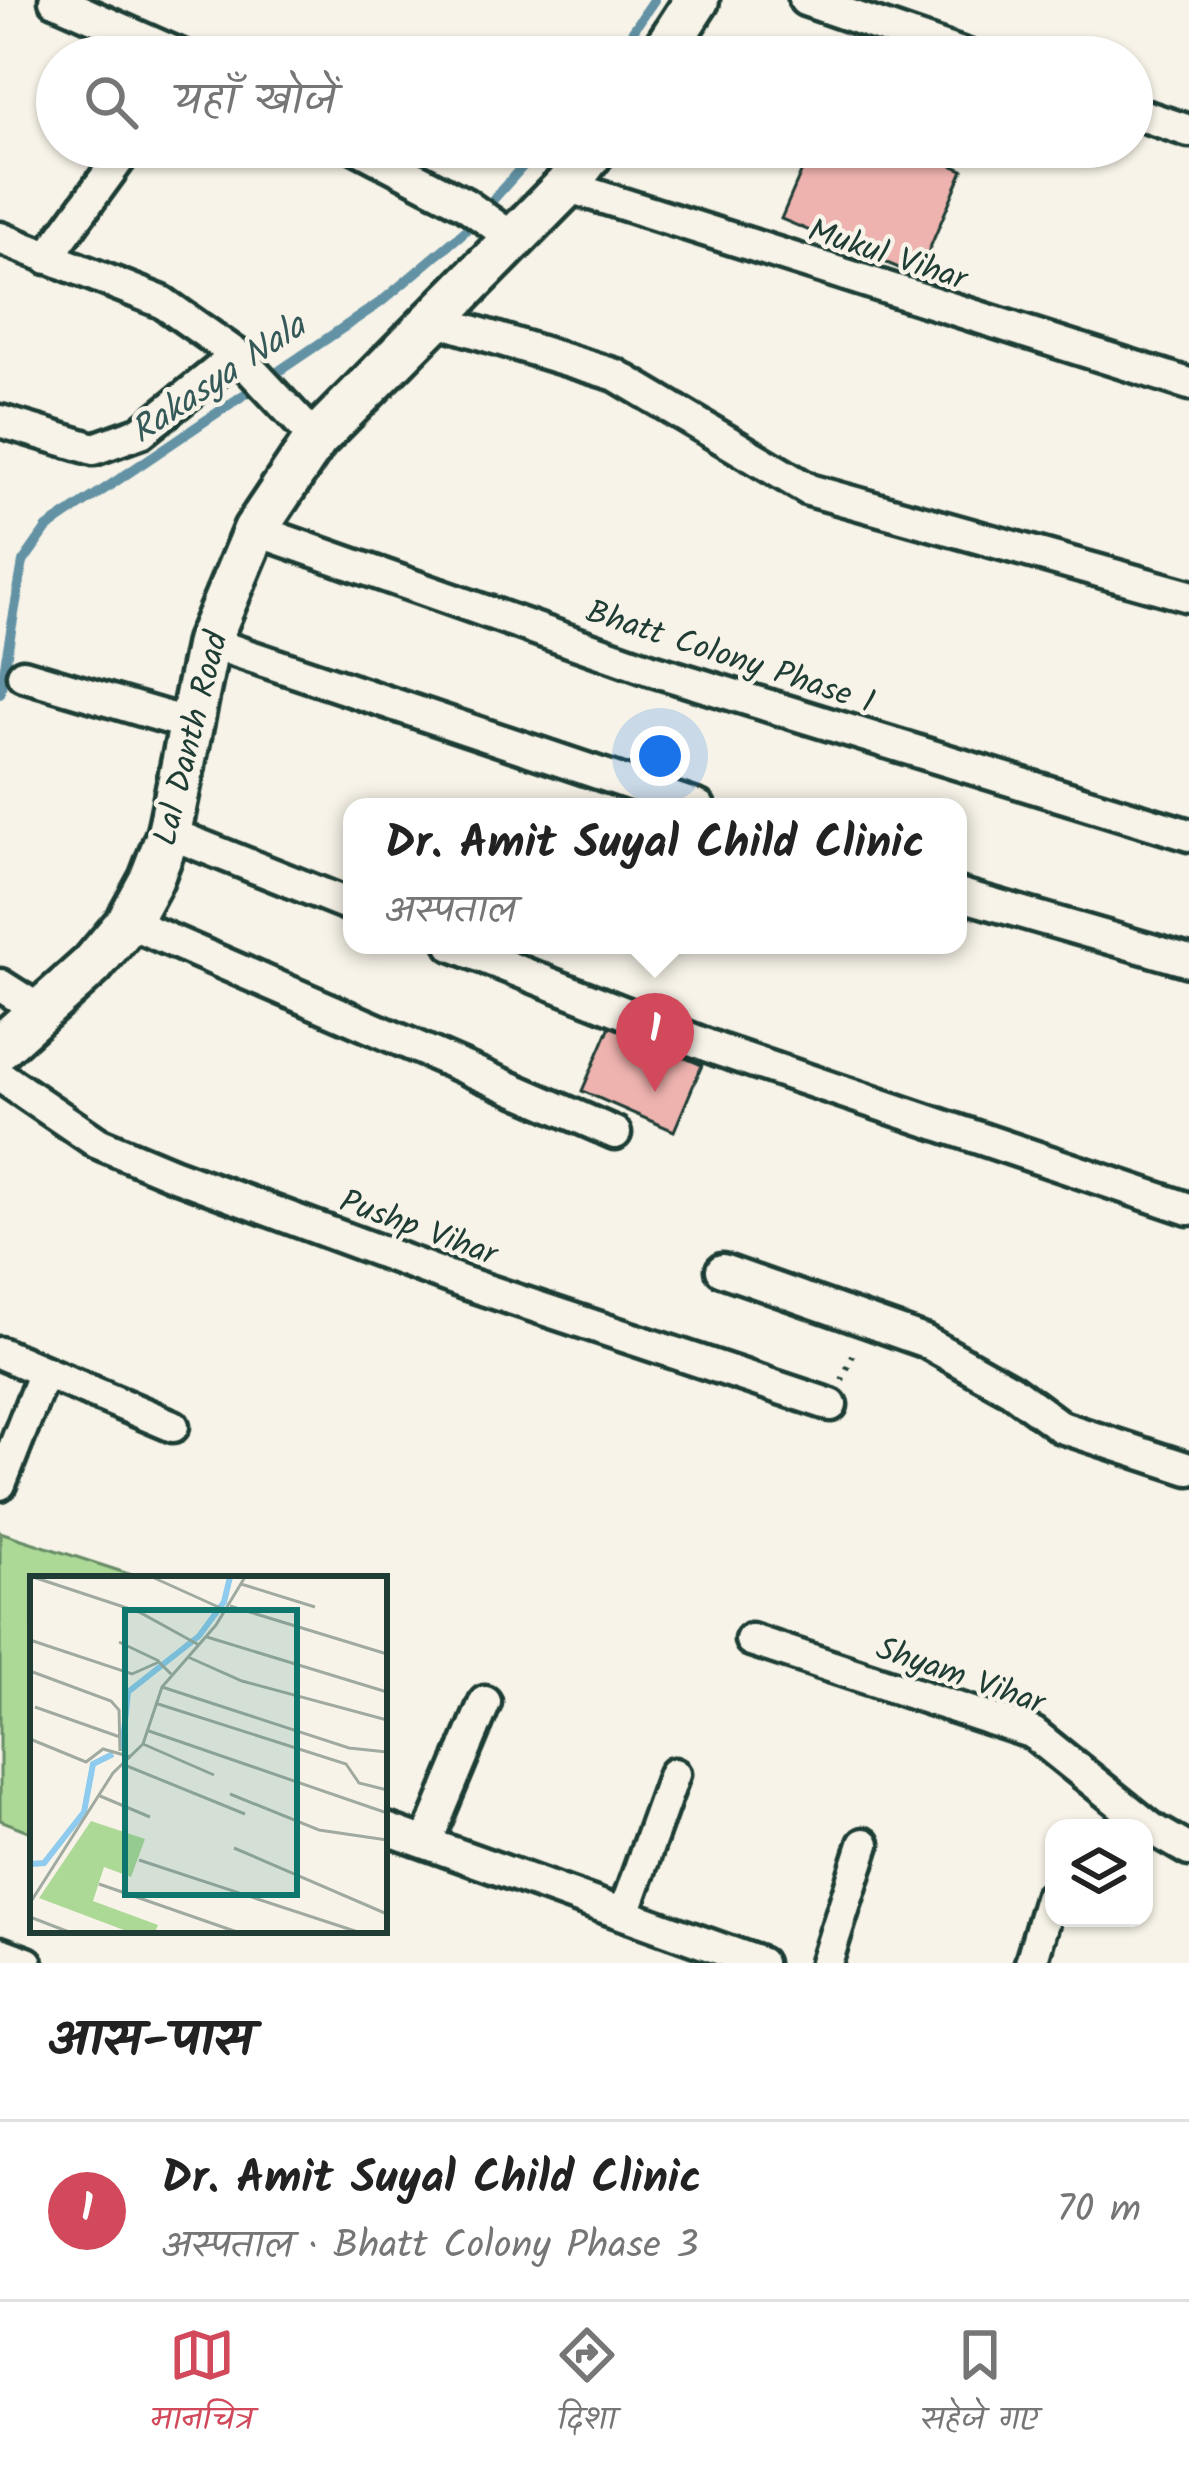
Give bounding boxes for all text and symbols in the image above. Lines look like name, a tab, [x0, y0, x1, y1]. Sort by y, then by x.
search box	[36, 36, 1153, 168]
text: यहाँ खोजें	[174, 66, 336, 138]
icon: search	[78, 69, 144, 135]
street label: Mukul Vihar	[801, 206, 975, 308]
water label: Rakasya Nala	[119, 299, 320, 460]
street label: Bhatt Colony Phase 1	[579, 587, 881, 730]
street label: Lal Danth Road	[140, 625, 245, 852]
your location	[630, 726, 690, 786]
popup	[343, 798, 967, 954]
text: Dr. Amit Suyal Child Clinic	[385, 809, 925, 881]
text: अस्पताल	[385, 881, 516, 943]
pin: 1	[616, 993, 694, 1092]
street label: Pushp Vihar	[332, 1176, 506, 1283]
inset map	[30, 1576, 387, 1933]
street label: Shyam Vihar	[868, 1624, 1053, 1732]
map controls	[1045, 1819, 1153, 1927]
button: layers	[1045, 1819, 1153, 1927]
text: आस-पास	[48, 2001, 253, 2082]
text: Dr. Amit Suyal Child Clinic	[162, 2144, 702, 2216]
text: 1	[81, 2180, 93, 2242]
text: 70 m	[1057, 2180, 1141, 2242]
text: अस्पताल · Bhatt Colony Phase 3	[162, 2216, 699, 2278]
tab: मानचित्र	[150, 2322, 253, 2447]
tab: दिशा	[554, 2322, 620, 2447]
tab: सहेजे गए	[921, 2322, 1039, 2447]

